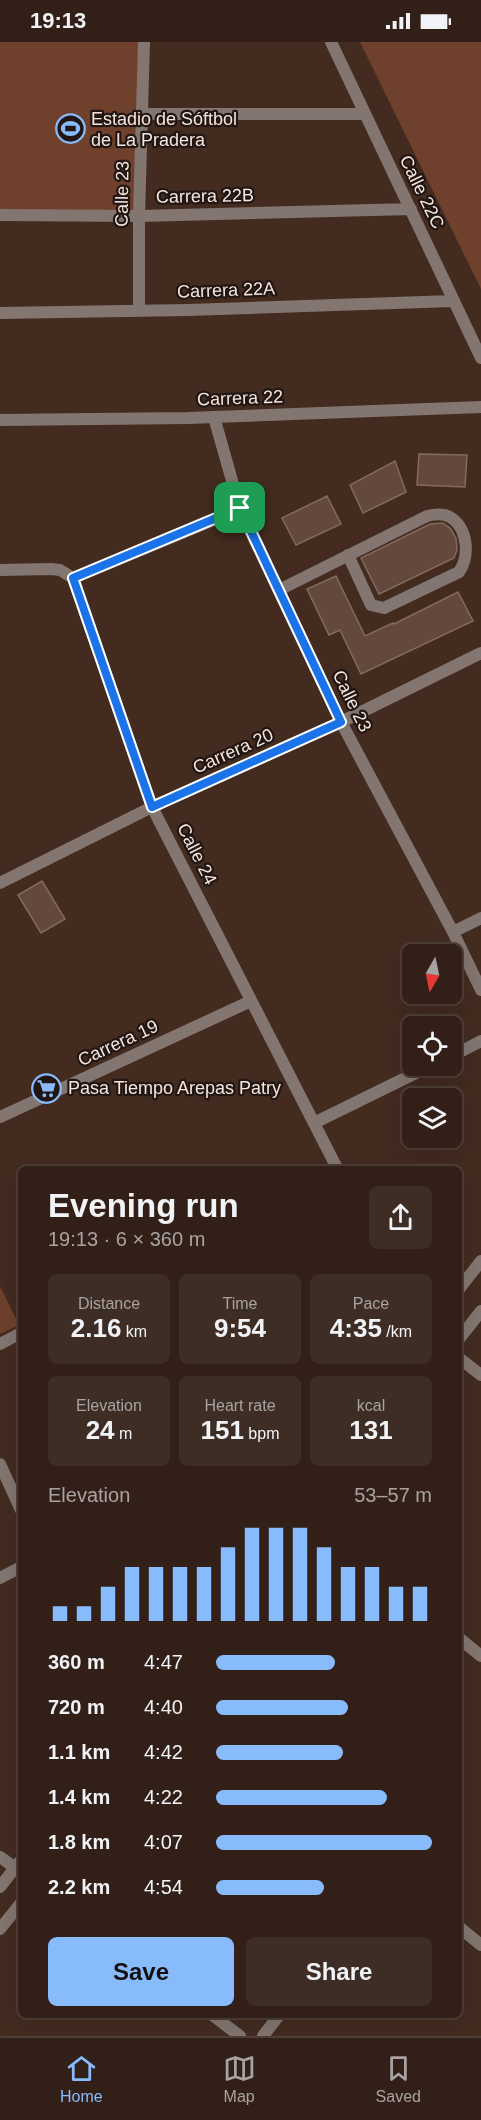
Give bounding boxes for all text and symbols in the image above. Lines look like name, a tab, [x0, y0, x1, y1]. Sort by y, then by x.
text: 19:13	[30, 8, 86, 33]
place label: Estadio de Sóftbol de La Pradera	[91, 109, 237, 150]
sports icon: Estadio de Sóftbol de La Pradera	[54, 113, 86, 145]
street label: Calle 22C	[396, 152, 448, 232]
street label: Calle 23	[111, 161, 133, 227]
street label: Carrera 22B	[156, 185, 254, 207]
street label: Carrera 22A	[177, 278, 275, 302]
street label: Carrera 22	[197, 387, 283, 409]
pin	[214, 482, 265, 533]
icon: arrive	[223, 491, 256, 524]
street label: Calle 23	[329, 667, 375, 735]
street label: Carrera 20	[190, 724, 276, 778]
street label: Calle 24	[173, 820, 221, 888]
north arrow	[402, 944, 462, 1004]
map controls	[402, 944, 462, 1148]
street label: Carrera 19	[75, 1016, 161, 1070]
button: locate	[402, 1016, 462, 1076]
supermarket icon: Pasa Tiempo Arepas Patry	[31, 1072, 63, 1104]
place label: Pasa Tiempo Arepas Patry	[68, 1078, 281, 1098]
button: layers	[402, 1088, 462, 1148]
button: share	[369, 1186, 432, 1249]
text: Evening run	[48, 1187, 239, 1224]
text: 19:13 · 6 × 360 m	[48, 1228, 205, 1250]
text: Distance	[78, 1295, 140, 1312]
text: Time	[223, 1295, 257, 1312]
text: Pace	[353, 1295, 389, 1312]
text: 2.16	[71, 1313, 121, 1343]
text: 9:54	[214, 1313, 266, 1343]
text: 4:35	[330, 1313, 382, 1343]
text: km	[121, 1323, 147, 1340]
text: /km	[382, 1323, 412, 1340]
text: Elevation	[76, 1397, 142, 1414]
text: Heart rate	[204, 1397, 276, 1414]
text: kcal	[357, 1397, 385, 1414]
text: 24	[86, 1415, 115, 1445]
text: 151	[201, 1415, 244, 1445]
text: 131	[349, 1415, 393, 1445]
text: m	[115, 1425, 132, 1442]
text: bpm	[244, 1425, 279, 1442]
text: Elevation	[48, 1484, 130, 1506]
text: 53–57 m	[354, 1484, 432, 1506]
text: 360 m	[48, 1651, 105, 1673]
text: 4:47	[144, 1651, 183, 1673]
text: 720 m	[48, 1696, 105, 1718]
text: 4:40	[144, 1696, 183, 1718]
text: 1.1 km	[48, 1741, 110, 1763]
text: 4:42	[144, 1741, 183, 1763]
text: 1.4 km	[48, 1786, 110, 1808]
text: 4:22	[144, 1786, 183, 1808]
text: 1.8 km	[48, 1831, 110, 1853]
text: 4:07	[144, 1831, 183, 1853]
text: 2.2 km	[48, 1876, 110, 1898]
text: 4:54	[144, 1876, 183, 1898]
button: Save	[48, 1937, 234, 2006]
button: Share	[246, 1937, 432, 2006]
tab: Home	[60, 2052, 103, 2106]
tab: Map	[223, 2052, 256, 2106]
tab: Saved	[376, 2052, 421, 2106]

